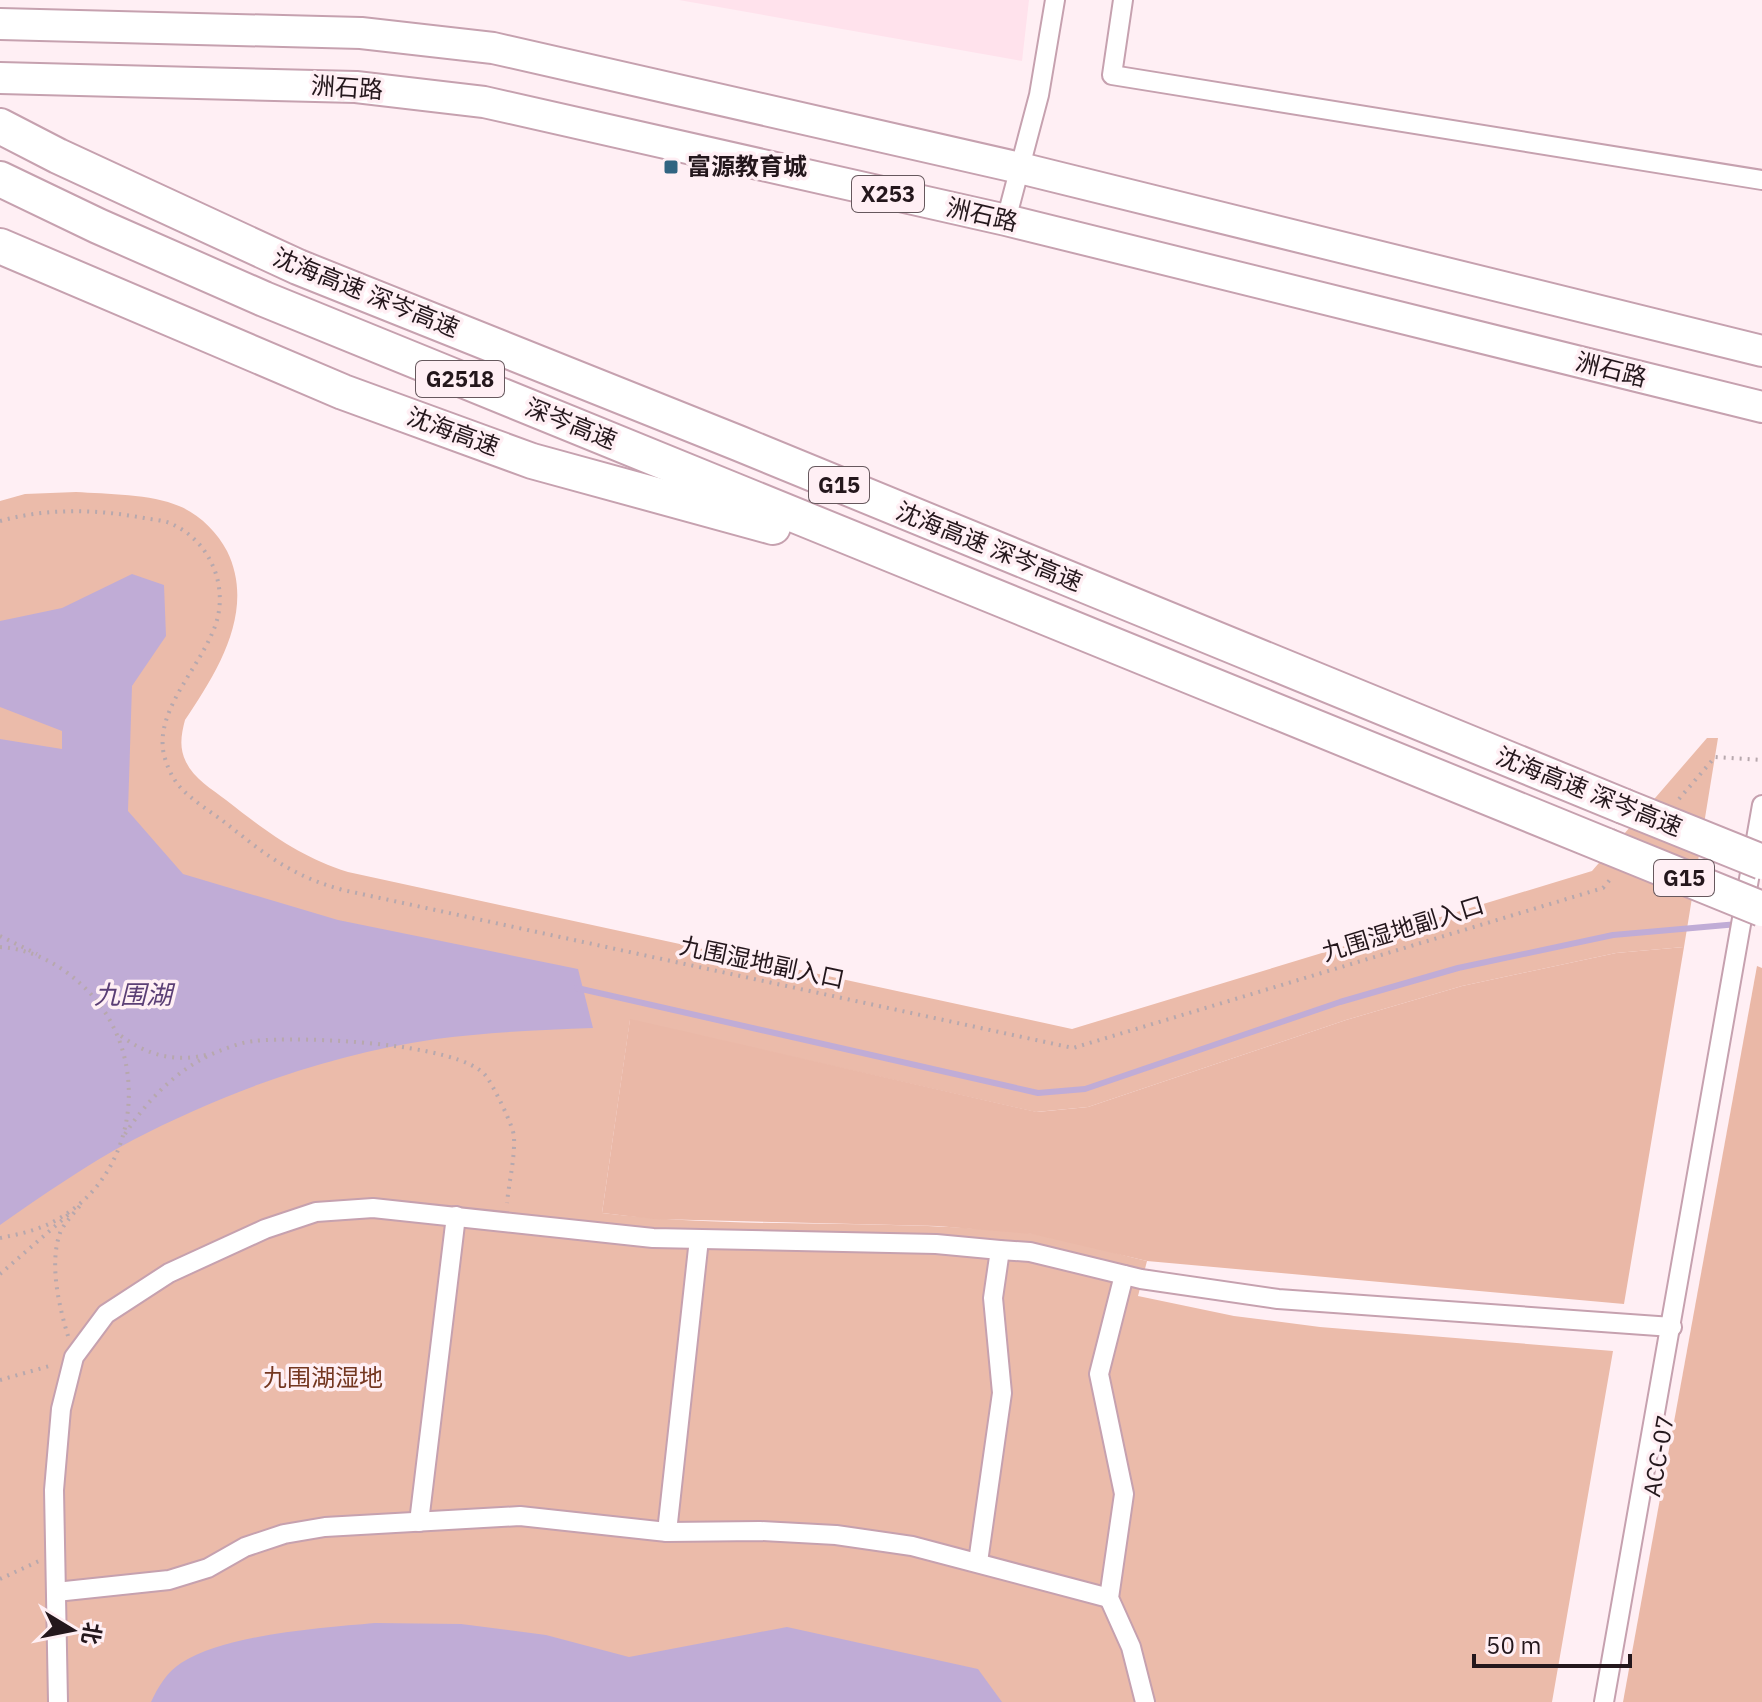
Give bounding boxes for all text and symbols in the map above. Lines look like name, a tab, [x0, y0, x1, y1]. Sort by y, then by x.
street label: 洲石路	[310, 69, 384, 105]
place label: 富源教育城	[687, 150, 807, 182]
marker: 富源教育城	[662, 158, 680, 176]
road number: X253	[852, 176, 924, 212]
street label: 洲石路	[944, 190, 1021, 238]
street label: 沈海高速 深岑高速	[269, 240, 464, 344]
street label: 洲石路	[1572, 345, 1650, 393]
road number: G2518	[416, 361, 504, 397]
street label: 深岑高速	[521, 390, 622, 456]
street label: 沈海高速	[403, 400, 504, 463]
road number: G15	[809, 467, 869, 503]
street label: 沈海高速 深岑高速	[892, 494, 1087, 598]
street label: 沈海高速 深岑高速	[1492, 739, 1687, 843]
road number: G15	[1654, 860, 1714, 896]
street label: 九围湿地副入口	[1318, 888, 1488, 968]
street label: 九围湿地副入口	[677, 929, 848, 995]
water label: 九围湖	[94, 977, 176, 1011]
park label: 九围湖湿地	[263, 1361, 383, 1393]
street label: ACC-07	[1635, 1412, 1681, 1499]
north arrow	[32, 1590, 112, 1670]
scale bar	[1474, 1618, 1630, 1668]
text: 北	[76, 1620, 108, 1647]
text: 50 m	[1486, 1629, 1541, 1661]

